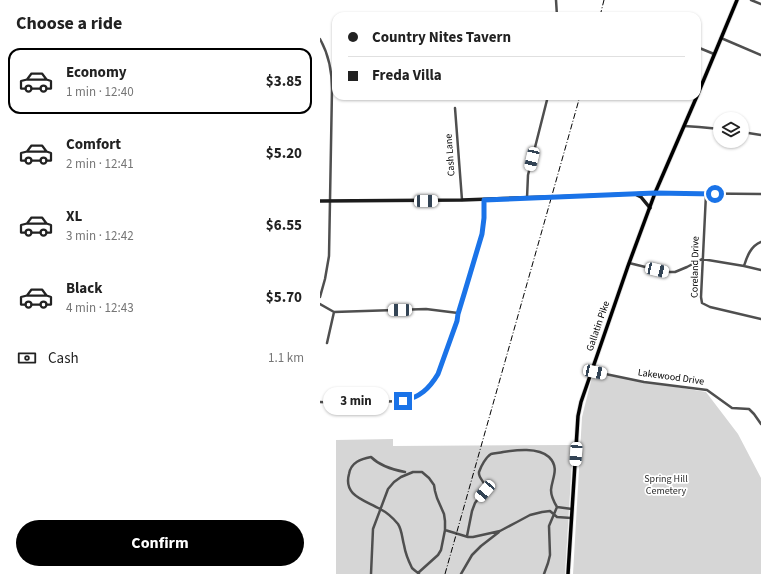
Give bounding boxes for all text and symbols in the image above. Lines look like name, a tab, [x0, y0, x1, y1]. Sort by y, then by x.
text: Choose a ride	[16, 11, 122, 36]
text: Country Nites Tavern	[372, 27, 511, 48]
text: Economy	[66, 62, 127, 83]
icon: car	[18, 63, 54, 99]
text: Freda Villa	[372, 65, 442, 86]
text: $3.85	[266, 71, 302, 92]
text: 1 min · 12:40	[66, 83, 134, 101]
map controls	[713, 112, 749, 148]
button: layers	[713, 112, 749, 148]
street label: Cash Lane	[442, 133, 458, 177]
text: Comfort	[66, 134, 121, 155]
icon: car	[18, 135, 54, 171]
text: $5.20	[266, 143, 302, 164]
car	[523, 146, 541, 172]
text: 2 min · 12:41	[66, 155, 134, 173]
route start	[706, 185, 724, 203]
car	[414, 195, 438, 207]
text: XL	[66, 206, 82, 227]
icon: car	[18, 207, 54, 243]
text: $6.55	[266, 215, 302, 236]
text: 3 min · 12:42	[66, 227, 134, 245]
street label: Coreland Drive	[687, 236, 703, 298]
car	[644, 261, 670, 279]
text: Black	[66, 278, 103, 299]
icon: car	[18, 279, 54, 315]
text: $5.70	[266, 287, 302, 308]
text: 4 min · 12:43	[66, 299, 134, 317]
street label: Gallatin Pike	[583, 299, 613, 353]
car	[388, 304, 412, 316]
icon: cash	[16, 347, 38, 369]
text: Cash	[48, 348, 79, 369]
text: 1.1 km	[268, 349, 304, 367]
car	[582, 364, 608, 380]
street label: Lakewood Drive	[637, 365, 705, 389]
callout: 3 min	[323, 387, 389, 415]
text: 3 min	[340, 392, 372, 410]
route end	[394, 392, 412, 410]
car	[569, 442, 583, 466]
park label: Spring Hill Cemetery	[644, 472, 688, 498]
car	[473, 478, 497, 504]
button: Confirm	[16, 520, 304, 566]

